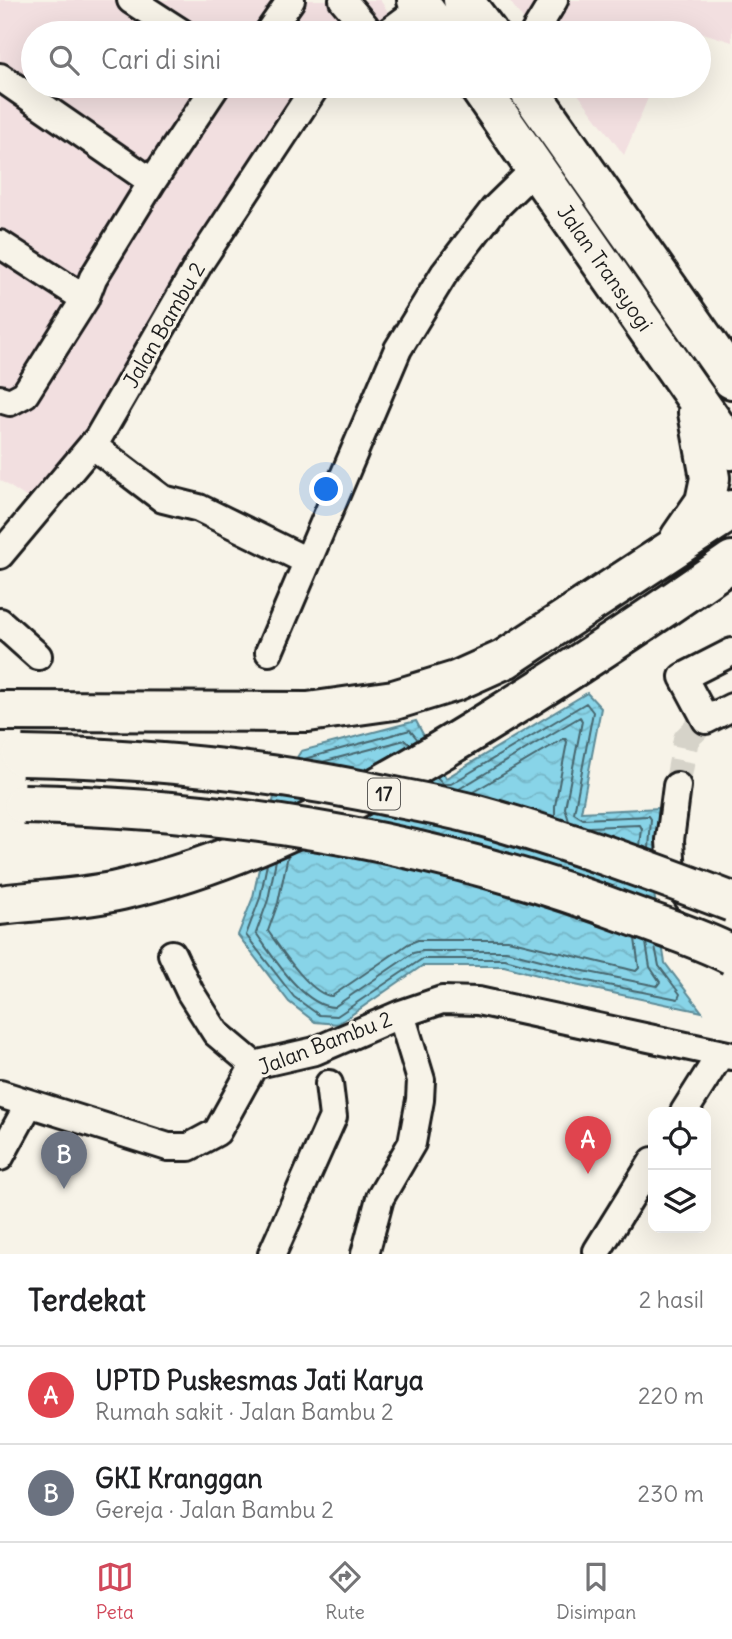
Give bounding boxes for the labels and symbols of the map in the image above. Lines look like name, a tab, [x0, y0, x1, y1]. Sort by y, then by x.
street label: Jalan Transyogi	[551, 200, 659, 336]
street label: Jalan Bambu 2	[117, 257, 211, 393]
your location	[309, 472, 343, 506]
road number: 17	[368, 778, 400, 810]
street label: Jalan Bambu 2	[254, 1005, 396, 1081]
pin: A	[565, 1116, 611, 1174]
pin: B	[41, 1131, 87, 1189]

